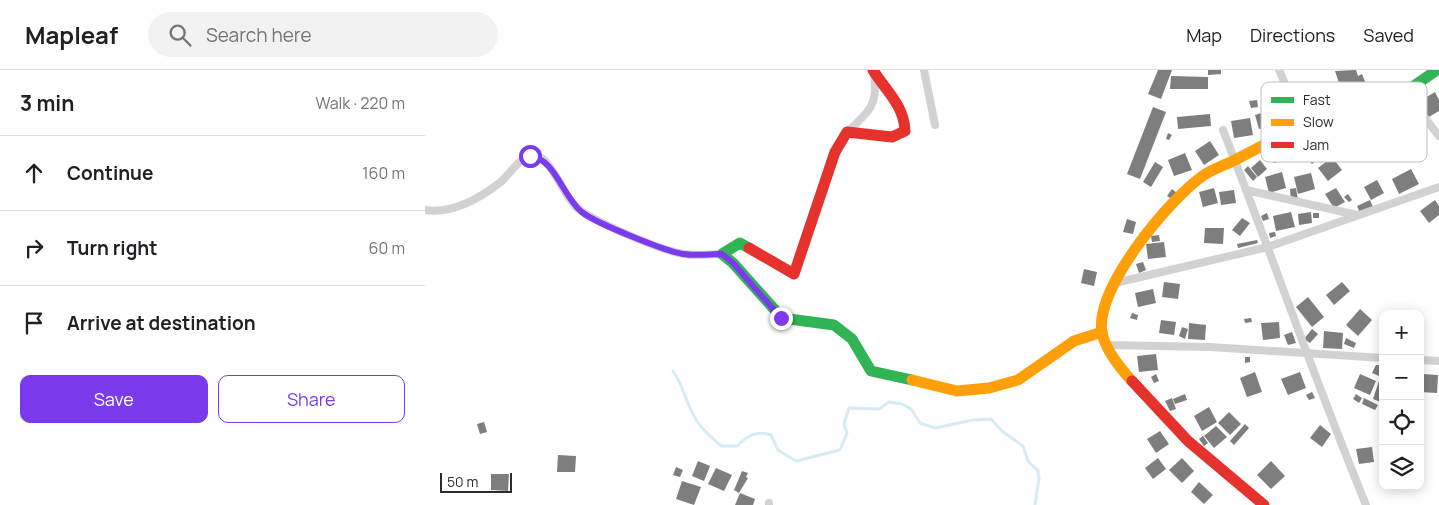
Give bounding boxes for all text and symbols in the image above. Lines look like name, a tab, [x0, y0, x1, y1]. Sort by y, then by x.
search box	[148, 12, 498, 57]
text: Mapleaf	[25, 18, 118, 51]
icon: search	[166, 21, 194, 49]
text: Search here	[206, 22, 312, 48]
text: Map	[1186, 23, 1222, 47]
text: Directions	[1250, 23, 1335, 47]
text: Saved	[1363, 23, 1414, 47]
legend	[1261, 82, 1427, 162]
text: 3 min	[20, 89, 74, 117]
text: Fast	[1303, 90, 1331, 109]
text: Walk · 220 m	[315, 92, 405, 114]
text: Slow	[1303, 112, 1334, 131]
text: Jam	[1303, 135, 1329, 154]
route start	[519, 145, 542, 168]
icon: ahead	[20, 159, 48, 187]
text: Continue	[67, 160, 153, 186]
text: 160 m	[362, 162, 405, 184]
icon: right	[20, 234, 48, 262]
text: Turn right	[67, 235, 157, 261]
text: 60 m	[369, 237, 405, 259]
route end	[770, 307, 793, 330]
icon: arrive	[20, 309, 48, 337]
text: Arrive at destination	[67, 310, 256, 336]
map controls	[1379, 310, 1424, 490]
button: +	[1379, 310, 1424, 355]
button: −	[1379, 355, 1424, 400]
button: Save	[20, 375, 208, 423]
button: Share	[218, 375, 405, 423]
button: locate	[1379, 400, 1424, 445]
button: layers	[1379, 445, 1424, 490]
scale bar	[440, 470, 513, 493]
text: 50 m	[447, 472, 478, 491]

